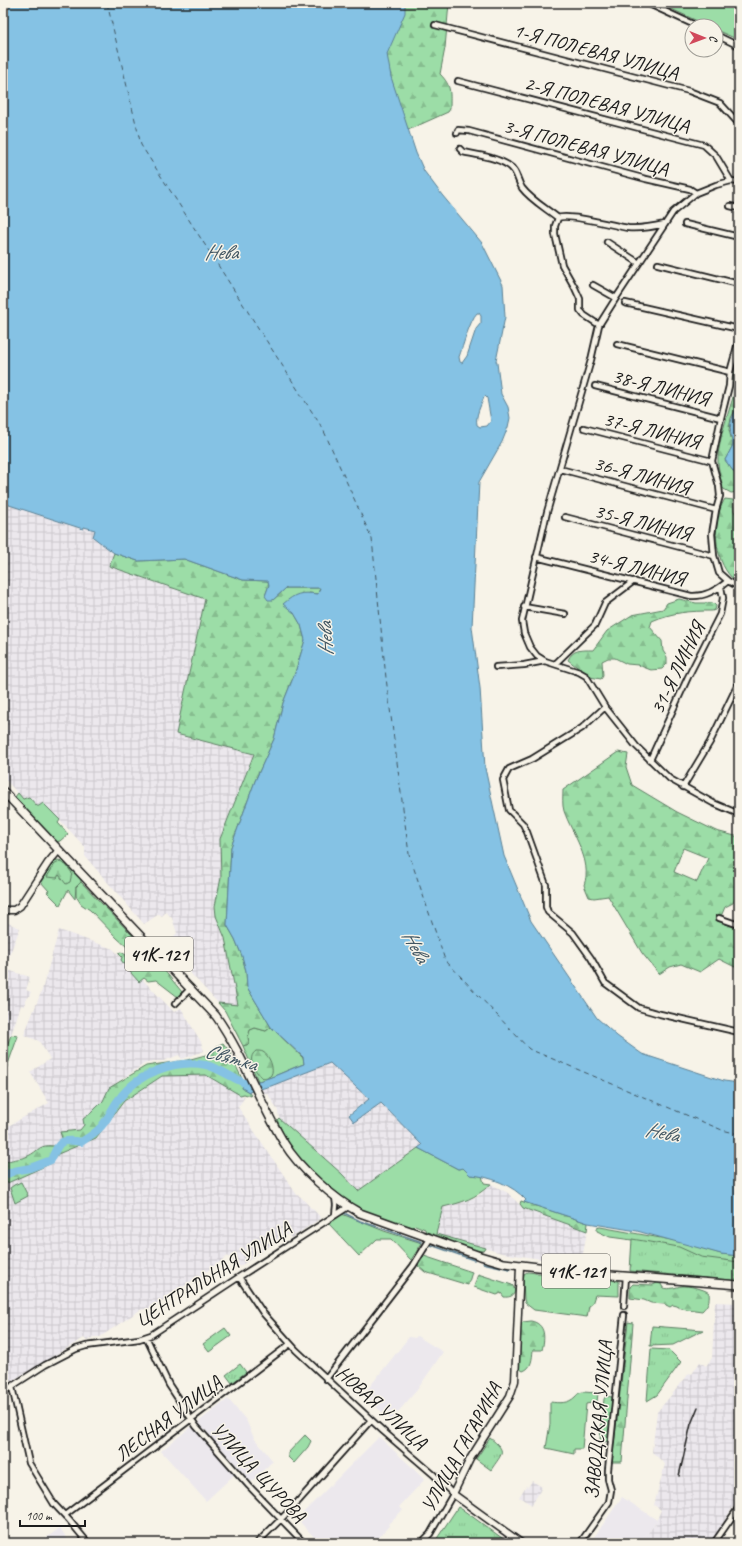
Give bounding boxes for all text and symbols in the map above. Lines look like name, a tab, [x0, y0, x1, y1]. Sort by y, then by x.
street label: 1-Я ПОЛЕВАЯ УЛИЦА	[511, 17, 682, 86]
north arrow	[684, 18, 724, 58]
text: С	[707, 35, 721, 43]
street label: 2-Я ПОЛЕВАЯ УЛИЦА	[522, 70, 693, 139]
street label: 3-Я ПОЛЕВАЯ УЛИЦА	[501, 113, 672, 182]
water label: Нева	[204, 239, 240, 265]
street label: 38-Я ЛИНИЯ	[610, 363, 715, 412]
street label: 37-Я ЛИНИЯ	[601, 406, 706, 455]
street label: 36-Я ЛИНИЯ	[591, 451, 696, 501]
street label: 35-Я ЛИНИЯ	[592, 498, 697, 547]
street label: 34-Я ЛИНИЯ	[586, 543, 691, 592]
street label: 31-Я ЛИНИЯ	[645, 616, 712, 718]
water label: Нева	[311, 619, 339, 656]
water label: Нева	[397, 925, 437, 969]
road number: 41К-121	[125, 937, 193, 971]
water label: Святка	[202, 1037, 262, 1077]
water label: Нева	[643, 1116, 684, 1149]
street label: ЦЕНТРАЛЬНАЯ УЛИЦА	[131, 1216, 297, 1333]
road number: 41К-121	[542, 1254, 610, 1288]
street label: ЗАВОДСКАЯ УЛИЦА	[579, 1339, 618, 1500]
street label: НОВАЯ УЛИЦА	[331, 1360, 433, 1455]
street label: ЛЕСНАЯ УЛИЦА	[110, 1370, 227, 1467]
street label: УЛИЦА ГАГАРИНА	[416, 1378, 508, 1516]
street label: УЛИЦА ЩУРОВА	[206, 1417, 312, 1528]
scale bar	[20, 1502, 85, 1528]
text: 100 m	[26, 1508, 53, 1524]

